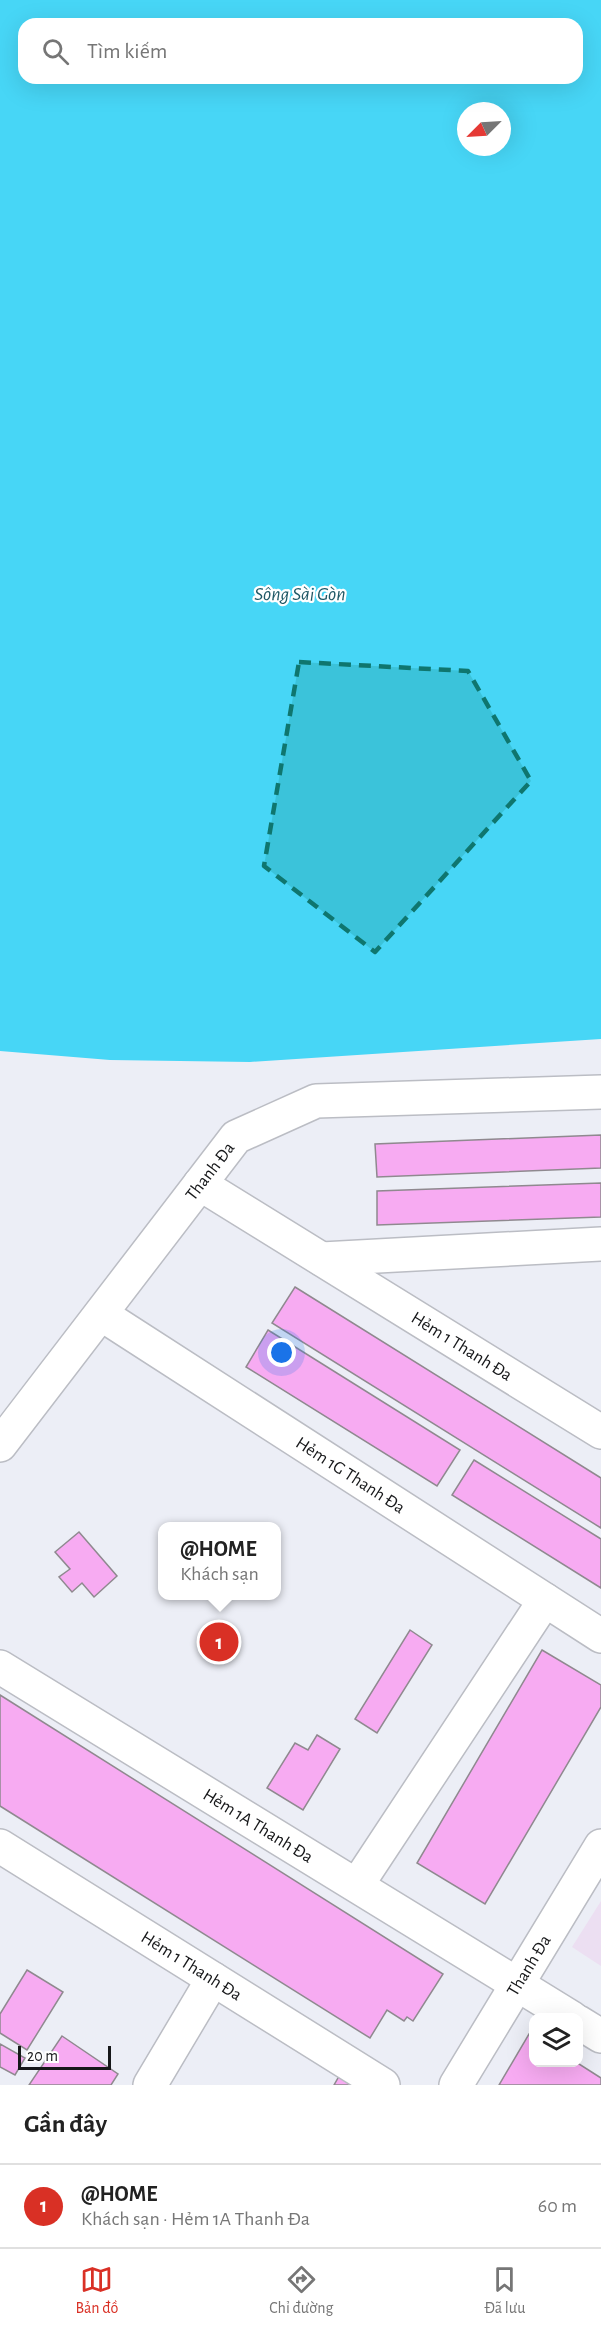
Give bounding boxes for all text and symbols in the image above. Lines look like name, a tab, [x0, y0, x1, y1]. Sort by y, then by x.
search box	[18, 18, 583, 84]
icon: search	[39, 35, 72, 68]
text: Tìm kiếm	[87, 40, 167, 62]
north arrow	[457, 102, 511, 156]
water label: Sông Sài Gòn	[254, 584, 346, 604]
street label: Thanh Đa	[183, 1139, 239, 1204]
street label: Hẻm 1 Thanh Đa	[408, 1309, 515, 1385]
your location	[267, 1338, 296, 1367]
street label: Hẻm 1G Thanh Đa	[292, 1434, 408, 1517]
popup	[158, 1522, 281, 1600]
text: @HOME	[180, 1538, 257, 1560]
text: Khách sạn	[180, 1564, 259, 1584]
pin: 1	[200, 1620, 238, 1664]
street label: Hẻm 1A Thanh Đa	[200, 1786, 316, 1867]
street label: Hẻm 1 Thanh Đa	[138, 1928, 245, 2005]
street label: Thanh Đa	[504, 1932, 555, 2000]
map controls	[529, 2013, 583, 2067]
button: layers	[529, 2013, 583, 2067]
scale bar	[18, 2043, 111, 2070]
text: 20 m	[27, 2048, 58, 2064]
text: Gần đây	[24, 2111, 107, 2137]
text: @HOME	[81, 2183, 157, 2205]
text: 1	[40, 2196, 47, 2216]
text: 60 m	[538, 2196, 577, 2216]
text: Khách sạn · Hẻm 1A Thanh Đa	[81, 2209, 310, 2229]
tab: Bản đồ	[75, 2263, 118, 2318]
tab: Chỉ đường	[269, 2263, 333, 2318]
tab: Đã lưu	[484, 2263, 526, 2318]

